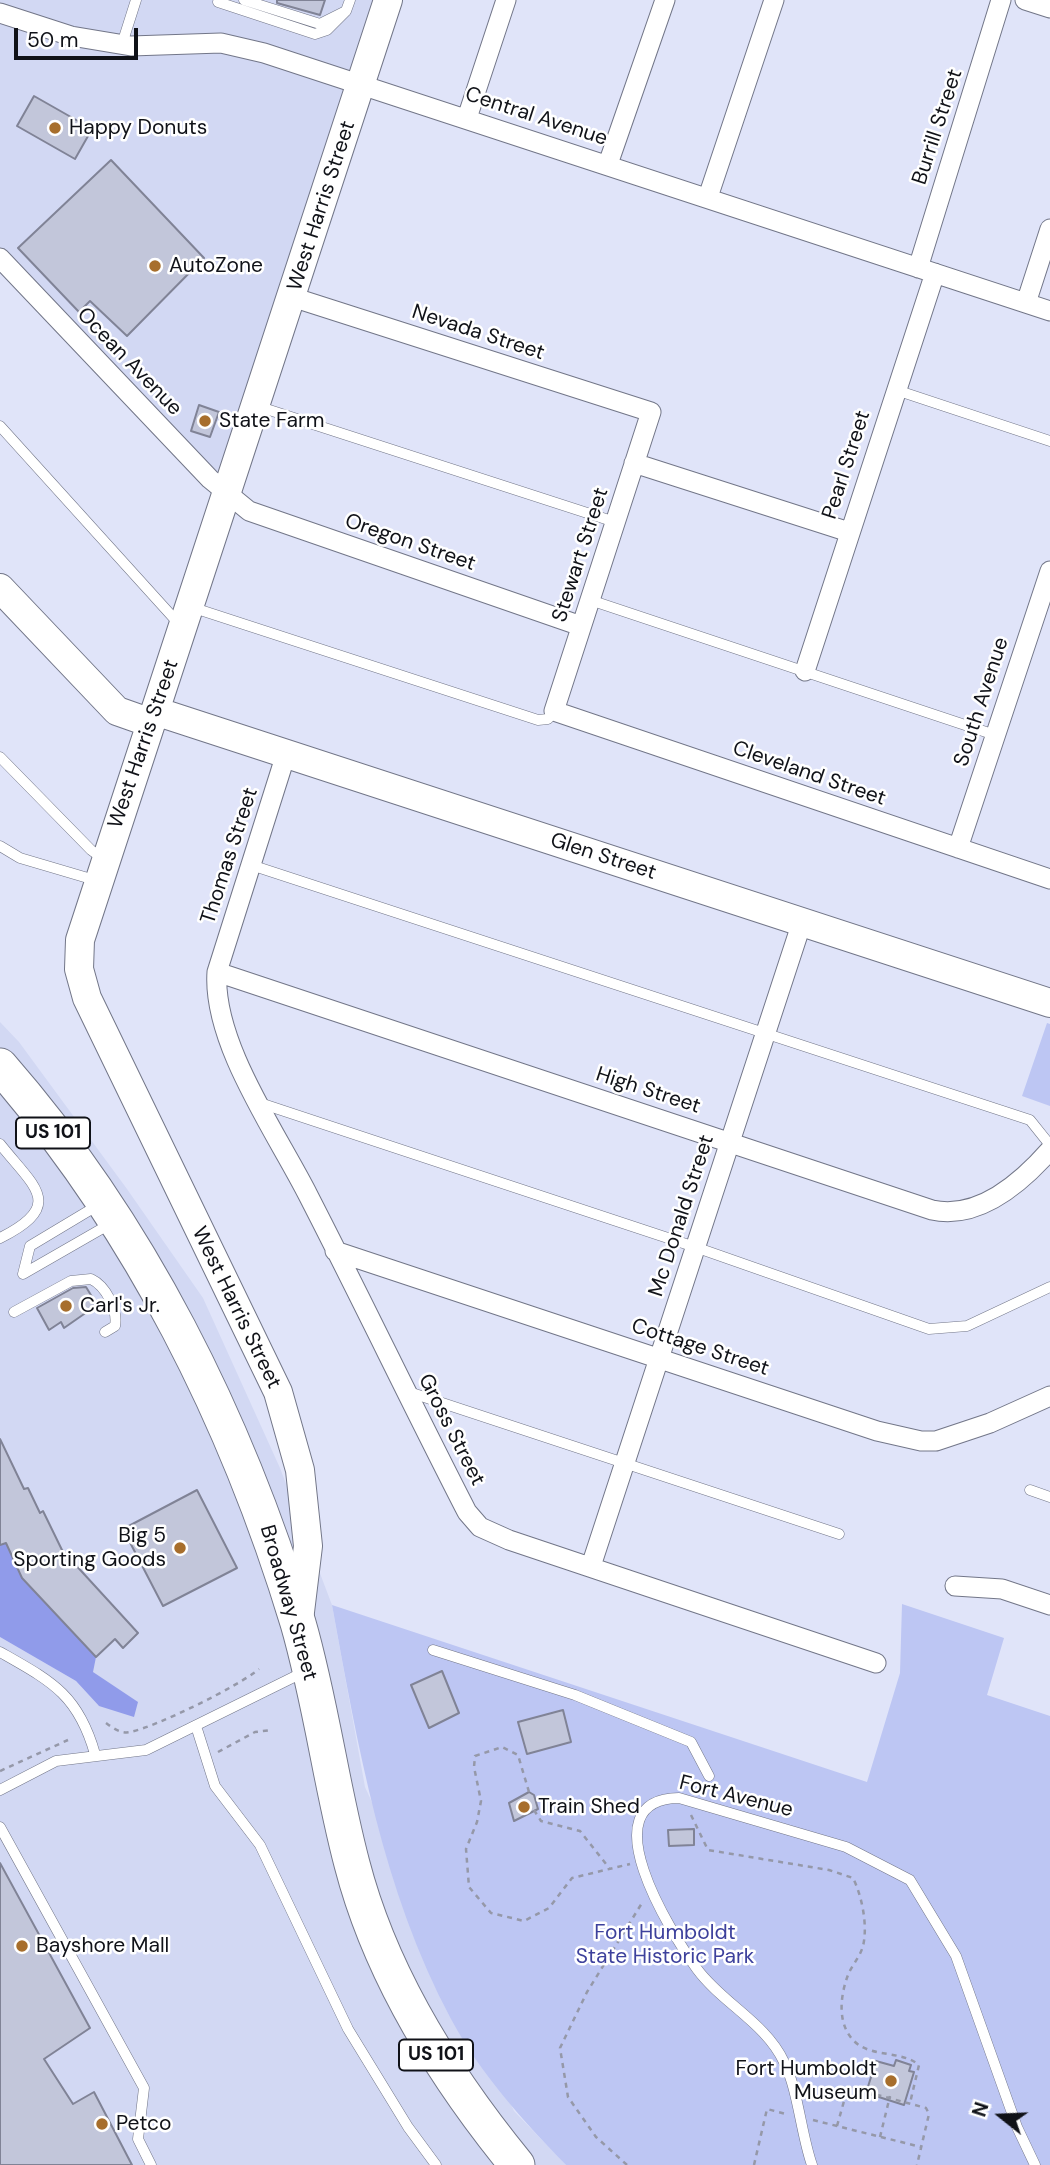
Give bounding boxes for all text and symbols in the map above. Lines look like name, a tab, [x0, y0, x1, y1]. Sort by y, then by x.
scale bar	[18, 14, 142, 58]
text: 50 m	[27, 26, 78, 54]
street label: Burrill Street	[908, 66, 968, 188]
street label: Central Avenue	[462, 82, 610, 152]
place label: Happy Donuts	[69, 115, 207, 141]
street label: West Harris Street	[283, 118, 361, 294]
marker: Happy Donuts	[47, 120, 63, 136]
place label: AutoZone	[169, 253, 263, 279]
marker: AutoZone	[147, 258, 163, 274]
street label: Nevada Street	[409, 300, 547, 366]
street label: Ocean Avenue	[71, 303, 187, 421]
place label: State Farm	[219, 408, 324, 434]
street label: Pearl Street	[818, 408, 876, 522]
marker: State Farm	[197, 413, 213, 429]
street label: Stewart Street	[547, 485, 615, 625]
street label: Oregon Street	[341, 509, 479, 577]
street label: South Avenue	[949, 634, 1015, 770]
street label: West Harris Street	[103, 656, 185, 832]
street label: Cleveland Street	[729, 736, 889, 812]
street label: Thomas Street	[196, 785, 264, 927]
street label: Glen Street	[547, 828, 659, 886]
street label: High Street	[593, 1062, 703, 1120]
road number: US 101	[16, 1118, 90, 1148]
street label: Mc Donald Street	[644, 1132, 720, 1300]
street label: West Harris Street	[186, 1223, 286, 1393]
place label: Carl's Jr.	[80, 1293, 160, 1319]
marker: Carl's Jr.	[58, 1298, 74, 1314]
street label: Cottage Street	[628, 1314, 772, 1382]
street label: Gross Street	[412, 1370, 490, 1490]
street label: Broadway Street	[254, 1522, 322, 1684]
place label: Big 5 Sporting Goods	[13, 1523, 166, 1573]
marker: Big 5 Sporting Goods	[172, 1540, 188, 1556]
street label: Fort Avenue	[677, 1771, 795, 1823]
place label: Train Shed	[538, 1794, 640, 1820]
marker: Train Shed	[516, 1799, 532, 1815]
park label: Fort Humboldt State Historic Park	[576, 1920, 754, 1970]
place label: Bayshore Mall	[36, 1933, 169, 1959]
marker: Bayshore Mall	[14, 1938, 30, 1954]
road number: US 101	[399, 2039, 473, 2070]
place label: Fort Humboldt Museum	[735, 2056, 877, 2106]
marker: Fort Humboldt Museum	[883, 2073, 899, 2089]
north arrow	[966, 2081, 1036, 2151]
text: N	[967, 2099, 995, 2120]
place label: Petco	[116, 2111, 172, 2137]
marker: Petco	[94, 2116, 110, 2132]

